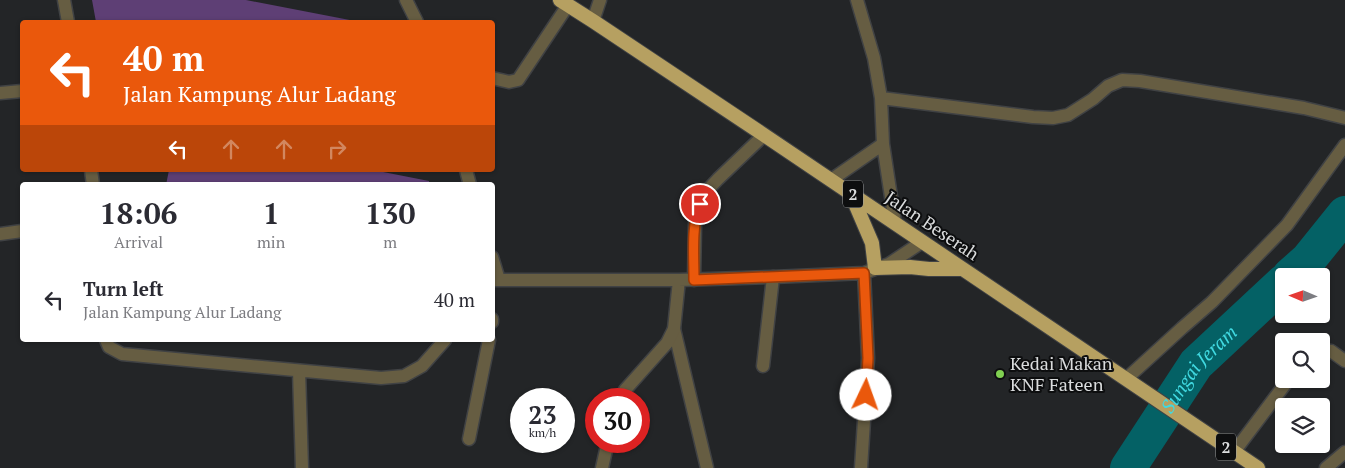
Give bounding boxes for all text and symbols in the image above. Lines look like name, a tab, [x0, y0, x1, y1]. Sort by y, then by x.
text: 40 m	[123, 35, 204, 81]
icon: left	[40, 40, 105, 105]
text: Jalan Kampung Alur Ladang	[123, 79, 396, 108]
icon: left	[164, 135, 192, 163]
icon: ahead	[217, 135, 245, 163]
icon: ahead	[270, 135, 298, 163]
icon: right	[323, 135, 351, 163]
road number: 2	[843, 180, 863, 208]
pin	[679, 183, 721, 225]
street label: Jalan Beserah	[881, 185, 985, 266]
icon: arrive	[686, 190, 714, 218]
text: 18:06	[99, 193, 178, 233]
text: 1	[263, 193, 280, 233]
text: 130	[365, 193, 416, 233]
text: Arrival	[114, 231, 163, 253]
text: min	[257, 231, 285, 253]
text: m	[383, 231, 397, 253]
north arrow	[1275, 268, 1330, 322]
map controls	[1275, 268, 1330, 453]
text: Turn left	[83, 276, 164, 301]
icon: left	[40, 286, 68, 314]
text: 40 m	[434, 287, 475, 312]
text: Jalan Kampung Alur Ladang	[83, 301, 282, 323]
water label: Sungai Jeram	[1154, 319, 1242, 418]
button: search	[1275, 333, 1330, 388]
place label: Kedai Makan KNF Fateen	[1010, 351, 1113, 396]
position arrow	[839, 368, 891, 420]
marker: Kedai Makan KNF Fateen	[994, 368, 1006, 380]
speed limit sign: 30	[585, 388, 650, 453]
text: 23	[528, 398, 557, 431]
button: layers	[1275, 398, 1330, 453]
text: km/h	[529, 425, 556, 440]
road number: 2	[1216, 434, 1236, 461]

